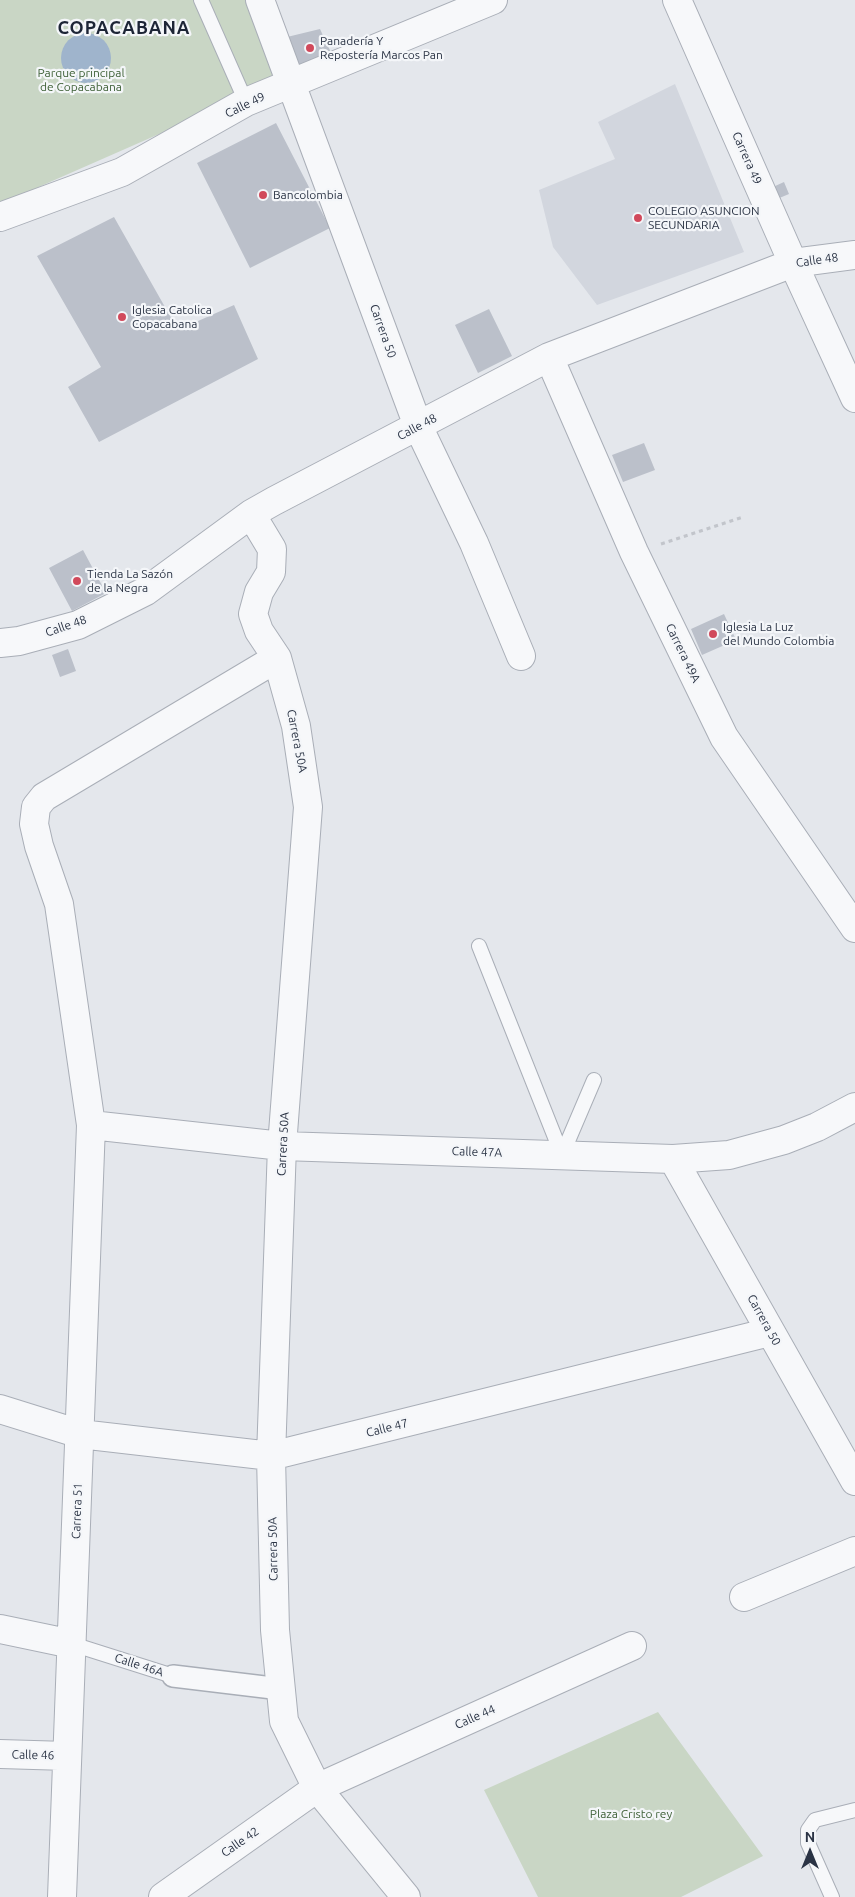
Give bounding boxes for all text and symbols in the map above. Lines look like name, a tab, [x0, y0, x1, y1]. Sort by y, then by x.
district label: COPACABANA	[56, 17, 192, 39]
place label: Panadería Y Repostería Marcos Pan	[320, 34, 443, 62]
marker: Panadería Y Repostería Marcos Pan	[304, 42, 316, 54]
park label: Parque principal de Copacabana	[37, 66, 125, 94]
street label: Calle 49	[223, 89, 267, 121]
street label: Carrera 49	[729, 129, 765, 187]
place label: Bancolombia	[273, 188, 343, 202]
marker: Bancolombia	[257, 189, 269, 201]
place label: COLEGIO ASUNCION SECUNDARIA	[648, 204, 760, 232]
marker: COLEGIO ASUNCION SECUNDARIA	[632, 212, 644, 224]
street label: Calle 48	[795, 250, 839, 270]
street label: Carrera 50	[367, 302, 399, 360]
place label: Iglesia Catolica Copacabana	[132, 303, 212, 331]
marker: Iglesia Catolica Copacabana	[116, 311, 128, 323]
street label: Calle 48	[395, 411, 439, 443]
place label: Tienda La Sazón de la Negra	[87, 567, 173, 595]
marker: Tienda La Sazón de la Negra	[71, 575, 83, 587]
street label: Calle 48	[43, 612, 89, 640]
place label: Iglesia La Luz del Mundo Colombia	[723, 620, 834, 648]
street label: Carrera 49A	[662, 621, 704, 685]
marker: Iglesia La Luz del Mundo Colombia	[707, 628, 719, 640]
street label: Carrera 50A	[284, 708, 310, 774]
street label: Carrera 50A	[274, 1112, 292, 1176]
street label: Calle 47A	[451, 1144, 503, 1160]
street label: Carrera 50	[744, 1292, 784, 1348]
street label: Calle 47	[365, 1416, 409, 1440]
street label: Carrera 51	[69, 1483, 85, 1539]
street label: Carrera 50A	[265, 1517, 281, 1581]
street label: Calle 46A	[113, 1650, 165, 1680]
street label: Calle 44	[453, 1702, 497, 1732]
street label: Calle 46	[12, 1747, 54, 1763]
park label: Plaza Cristo rey	[590, 1807, 672, 1821]
street label: Calle 42	[218, 1824, 262, 1860]
north arrow	[785, 1827, 835, 1877]
text: N	[805, 1829, 815, 1845]

